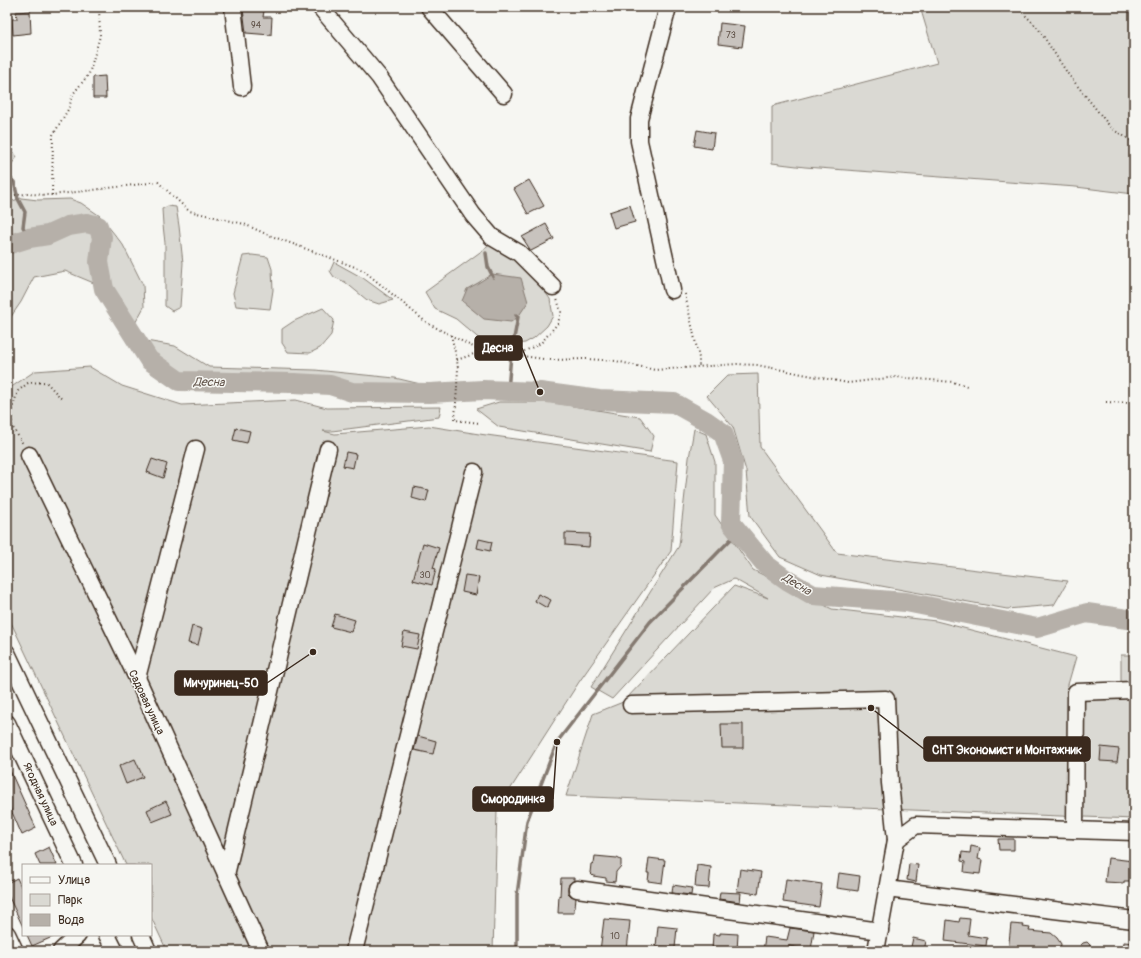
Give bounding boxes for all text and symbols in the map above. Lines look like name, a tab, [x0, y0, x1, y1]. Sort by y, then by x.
house number: 94	[251, 20, 262, 31]
house number: 73	[726, 30, 736, 41]
callout: Десна	[475, 336, 522, 360]
text: Десна	[482, 341, 514, 356]
water label: Десна	[192, 375, 226, 390]
water label: Десна	[779, 569, 815, 600]
house number: 30	[419, 570, 431, 581]
street label: Садовая улица	[126, 668, 167, 737]
callout: Мичуринец-50	[175, 671, 267, 695]
text: Мичуринец-50	[183, 676, 259, 691]
callout: СНТ Экономист и Монтажник	[924, 737, 1090, 761]
text: СНТ Экономист и Монтажник	[932, 743, 1083, 758]
street label: Ягодная улица	[20, 761, 61, 828]
callout: Смородинка	[473, 787, 553, 811]
text: Смородинка	[481, 792, 545, 807]
legend	[22, 864, 152, 936]
text: Улица	[58, 873, 90, 888]
text: Парк	[58, 893, 83, 908]
text: Вода	[58, 913, 84, 928]
house number: 10	[610, 931, 620, 942]

